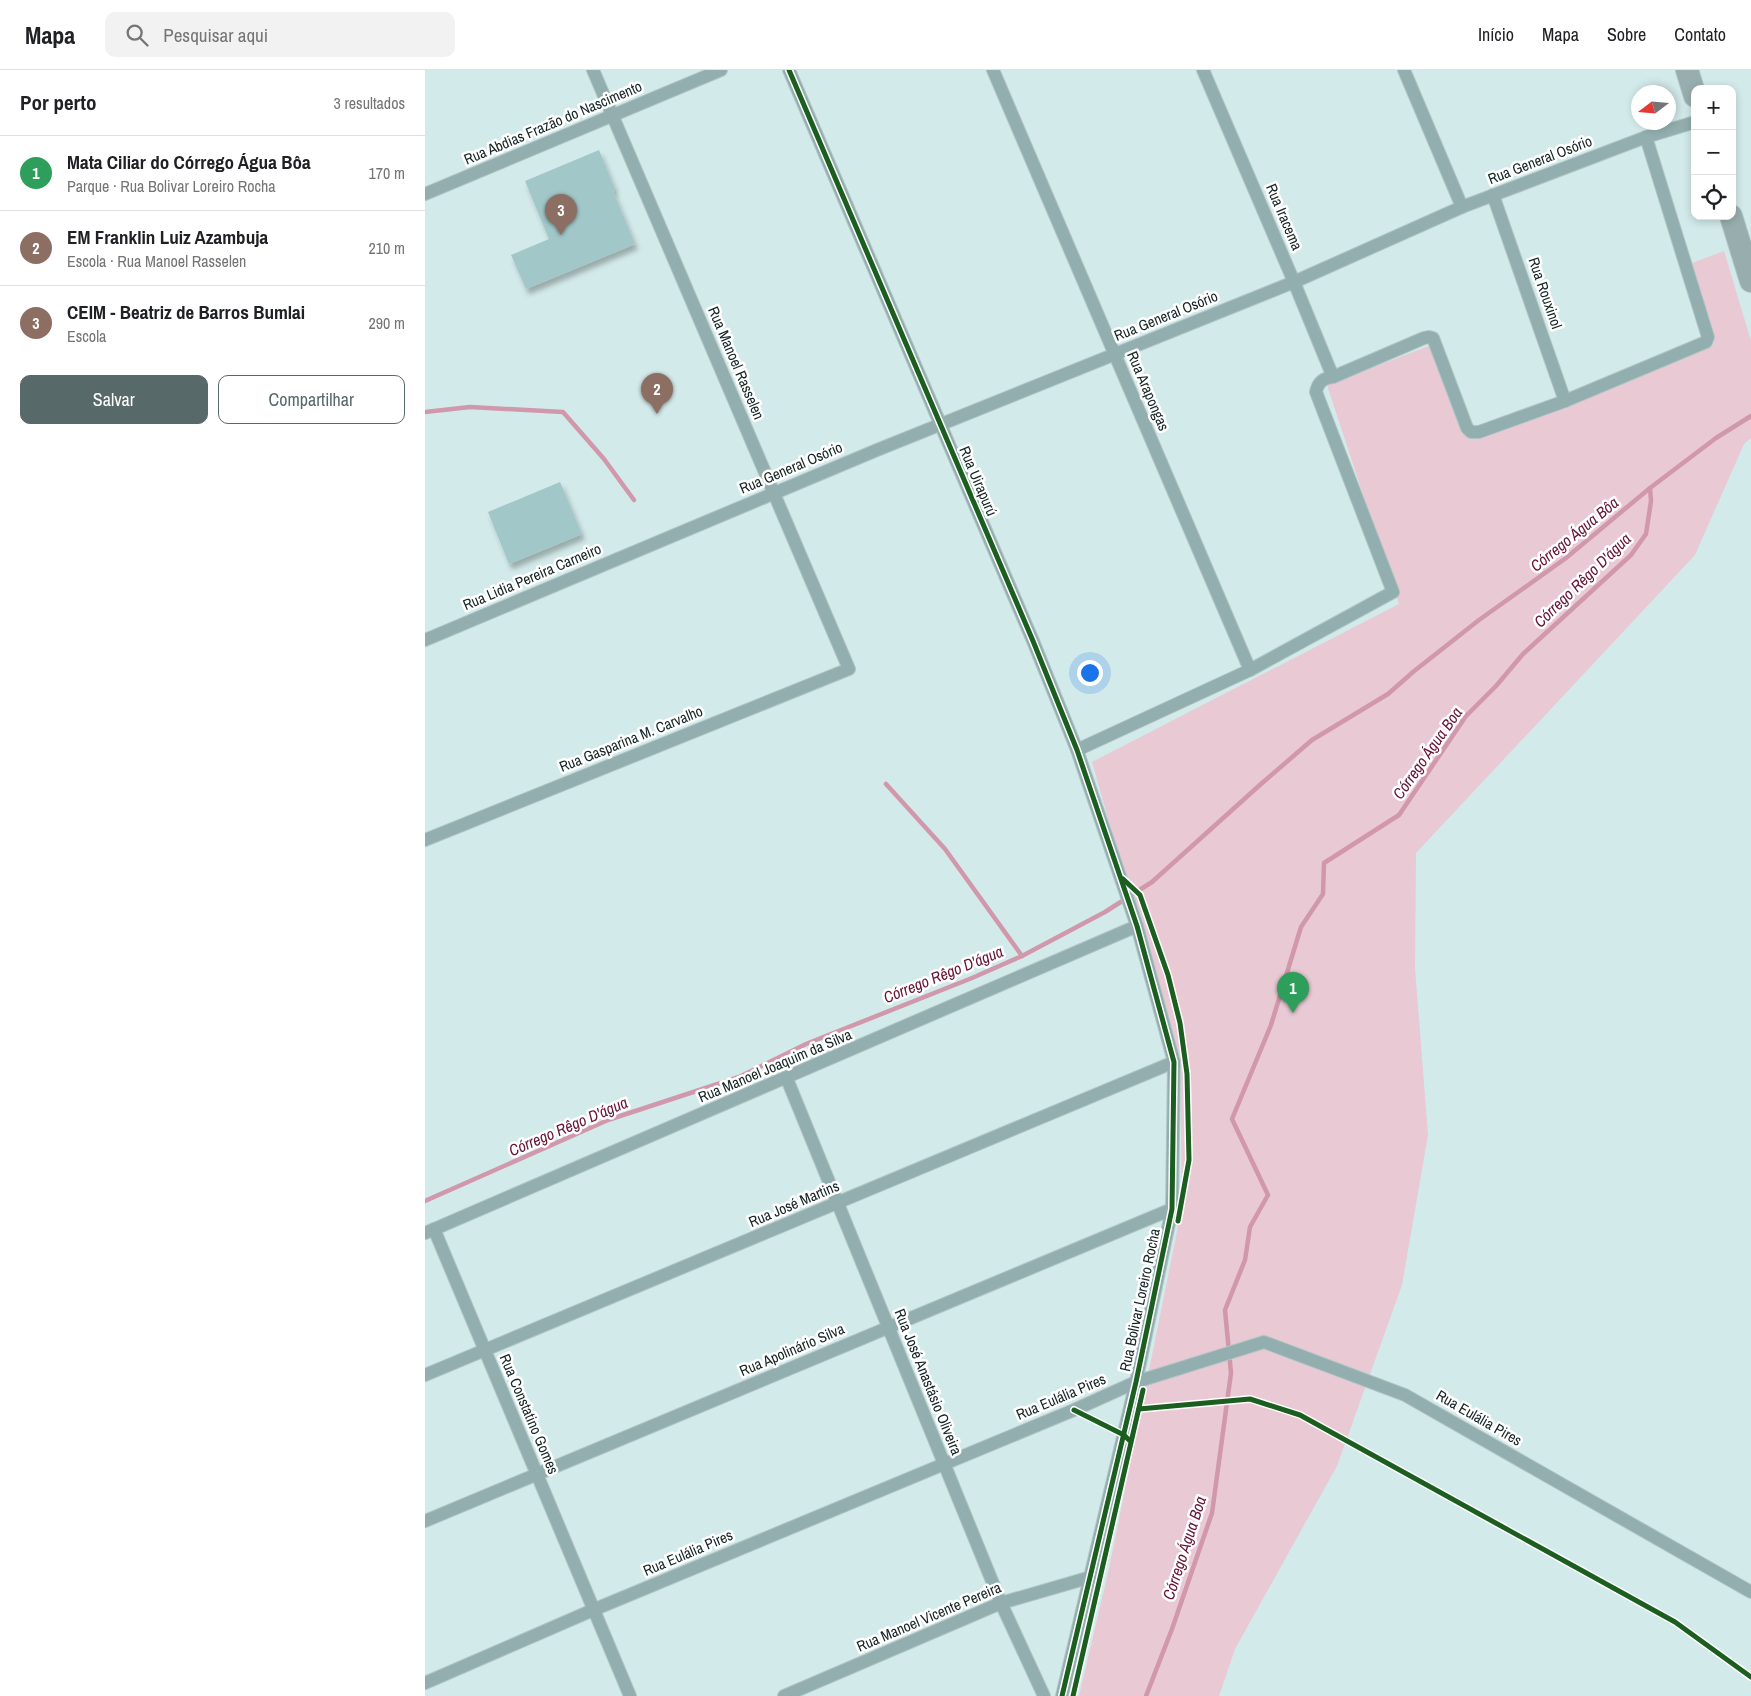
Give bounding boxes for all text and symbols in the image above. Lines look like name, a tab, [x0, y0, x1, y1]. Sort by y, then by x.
search box	[105, 12, 455, 57]
text: Mapa	[25, 19, 75, 51]
icon: search	[123, 21, 151, 49]
text: Pesquisar aqui	[163, 22, 268, 48]
text: Início	[1478, 22, 1514, 47]
text: Mapa	[1542, 22, 1579, 47]
text: Sobre	[1607, 22, 1646, 47]
text: Contato	[1674, 22, 1726, 47]
street label: Rua Abdias Frazão do Nascimento	[461, 75, 645, 170]
north arrow	[1631, 85, 1676, 130]
map controls	[1691, 85, 1736, 220]
button: +	[1691, 85, 1736, 130]
text: Por perto	[20, 88, 97, 117]
text: 3 resultados	[334, 92, 405, 114]
street label: Rua General Osório	[1485, 130, 1595, 189]
button: −	[1691, 130, 1736, 175]
text: Mata Ciliar do Córrego Água Bôa	[67, 149, 311, 175]
text: 1	[32, 162, 40, 184]
text: 170 m	[369, 162, 405, 184]
text: Parque · Rua Bolivar Loreiro Rocha	[67, 175, 276, 197]
button: locate	[1691, 175, 1736, 220]
street label: Rua Iracema	[1261, 180, 1308, 253]
pin: 3	[545, 194, 577, 235]
text: EM Franklin Luiz Azambuja	[67, 224, 268, 250]
text: 2	[32, 237, 40, 259]
text: 210 m	[369, 237, 405, 259]
text: Escola · Rua Manoel Rasselen	[67, 250, 246, 272]
street label: Rua Rouxinol	[1523, 254, 1568, 331]
street label: Rua General Osório	[1111, 285, 1221, 346]
text: CEIM - Beatriz de Barros Bumlai	[67, 299, 305, 325]
street label: Rua Manoel Rasselen	[703, 303, 770, 423]
text: 3	[32, 312, 40, 334]
text: 290 m	[369, 312, 405, 334]
text: Escola	[67, 325, 106, 347]
street label: Rua Arapongas	[1122, 348, 1175, 434]
pin: 2	[641, 373, 673, 414]
button: Salvar	[20, 375, 208, 424]
button: Compartilhar	[218, 375, 405, 424]
street label: Rua General Osório	[736, 436, 846, 499]
street label: Rua Uirapurú	[954, 443, 1003, 519]
water label: Córrego Água Bôa	[1525, 492, 1623, 576]
water label: Córrego Rêgo D'água	[1529, 528, 1635, 632]
street label: Rua Lidia Pereira Carneiro	[459, 538, 604, 615]
your location	[1077, 660, 1103, 686]
street label: Rua Gasparina M. Carvalho	[556, 700, 706, 777]
water label: Córrego Água Boa	[1387, 703, 1467, 803]
water label: Córrego Rêgo D'água	[880, 940, 1006, 1008]
pin: 1	[1277, 972, 1309, 1013]
street label: Rua Manoel Joaquim da Silva	[695, 1024, 855, 1107]
water label: Córrego Rêgo D'água	[505, 1091, 631, 1161]
street label: Rua José Martins	[745, 1175, 842, 1232]
street label: Rua Bolivar Loreiro Rocha	[1114, 1226, 1165, 1373]
street label: Rua José Anastásio Oliveira	[890, 1306, 967, 1458]
street label: Rua Apolinário Silva	[736, 1318, 848, 1381]
street label: Rua Constatino Gomes	[495, 1351, 564, 1477]
street label: Rua Eulália Pires	[1013, 1368, 1109, 1425]
street label: Rua Eulália Pires	[1433, 1385, 1526, 1451]
water label: Córrego Água Boa	[1157, 1493, 1211, 1603]
street label: Rua Eulália Pires	[640, 1524, 736, 1581]
street label: Rua Manoel Vicente Pereira	[853, 1577, 1004, 1656]

